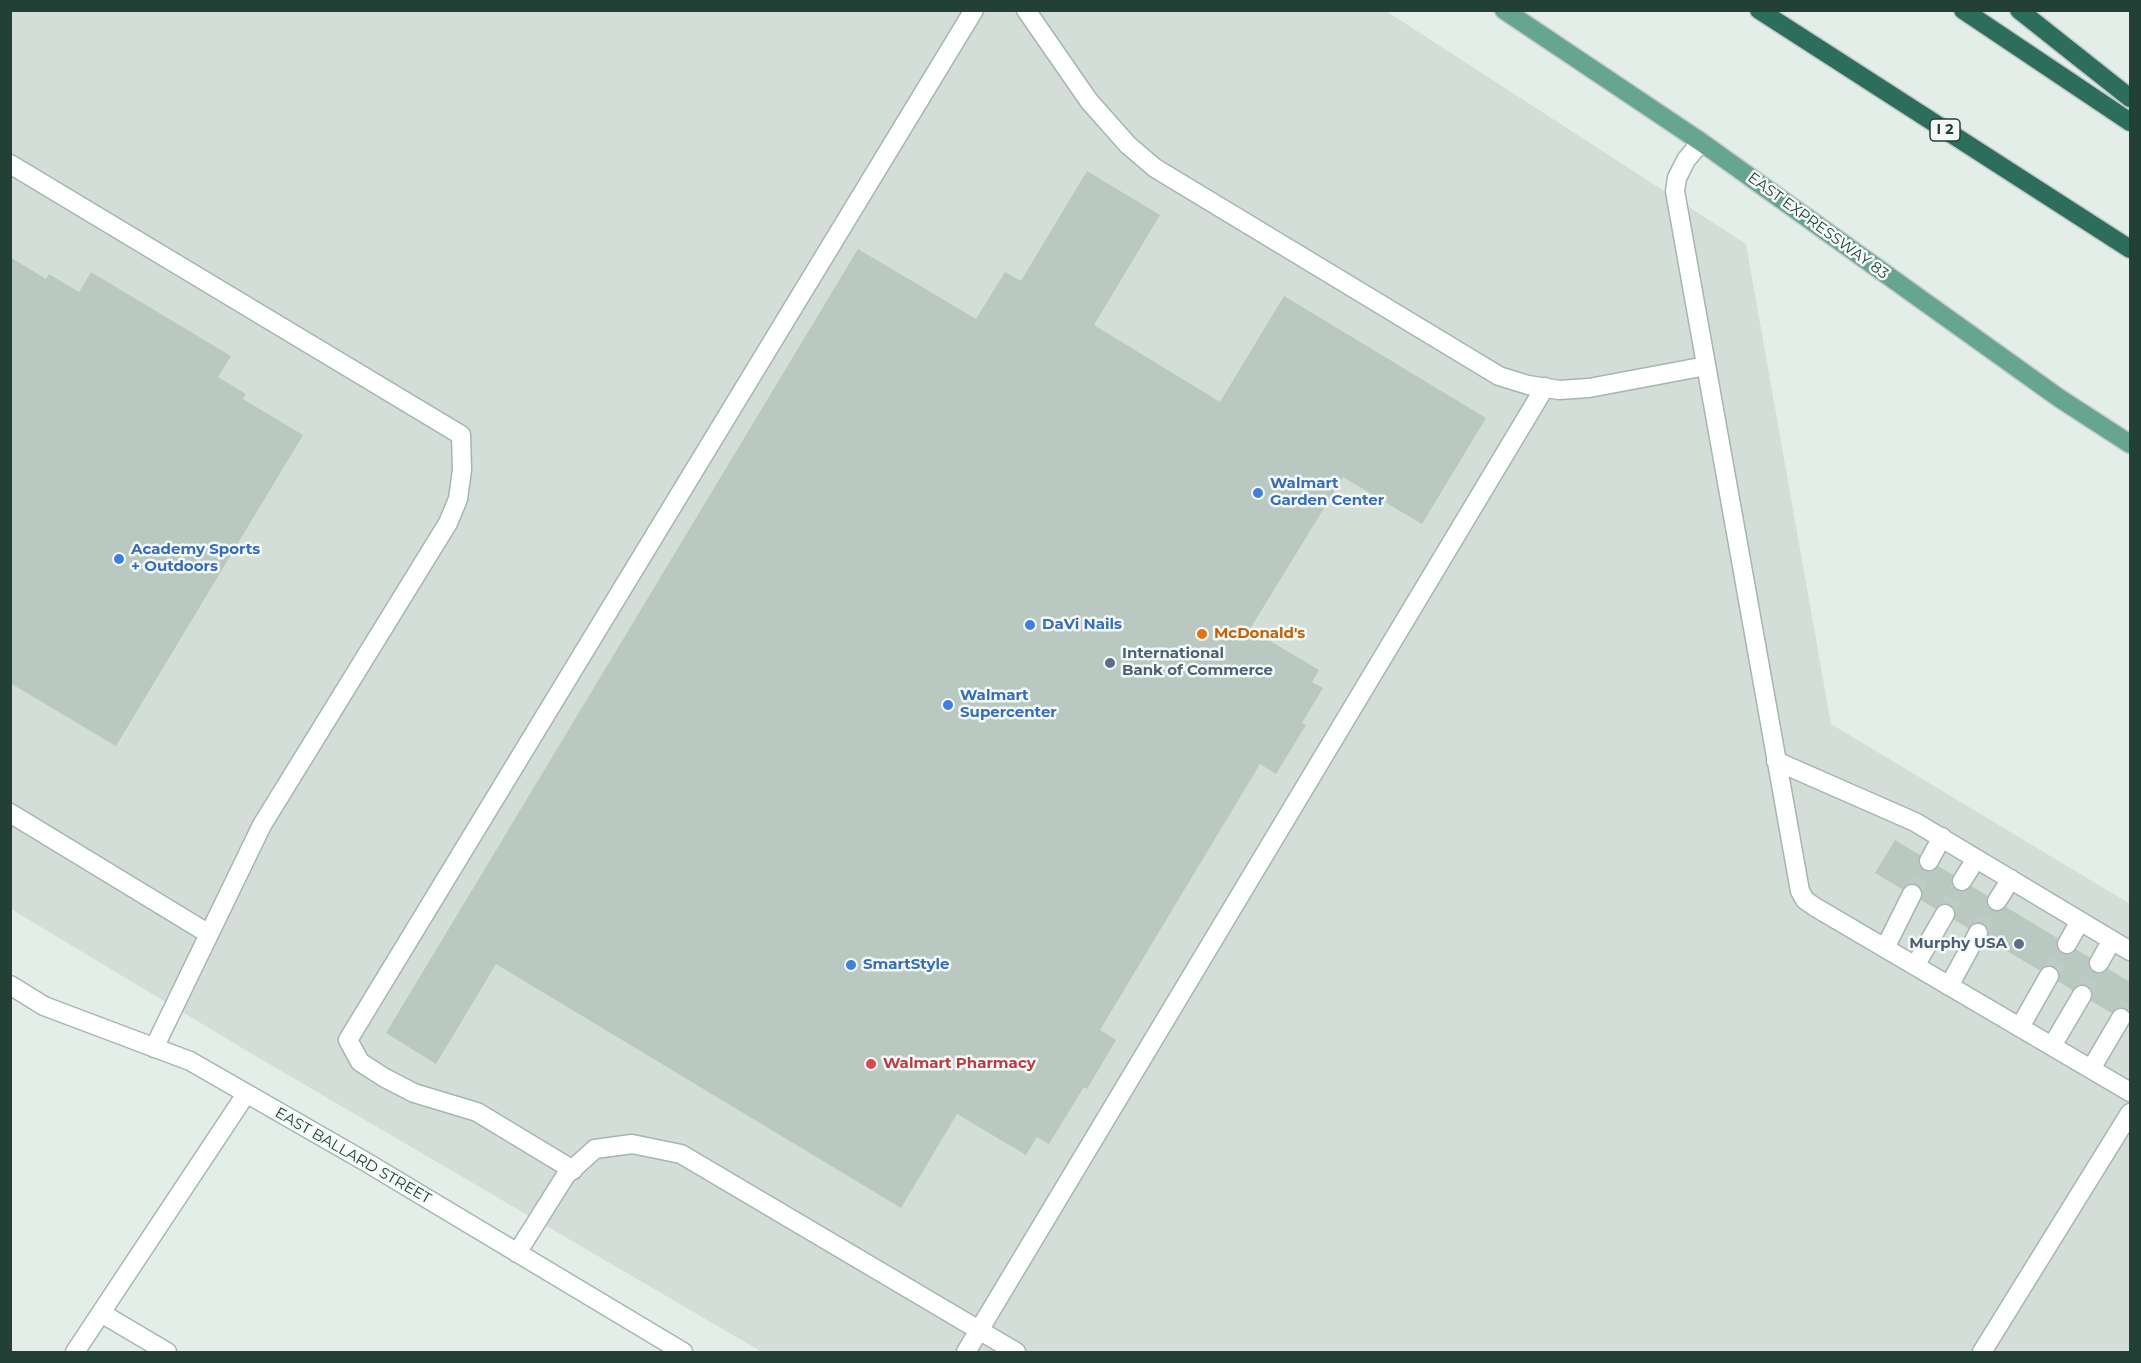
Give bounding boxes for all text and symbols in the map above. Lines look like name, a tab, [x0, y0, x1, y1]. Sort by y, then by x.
road number: I 2	[1930, 119, 1960, 141]
street label: EAST EXPRESSWAY 83	[1744, 169, 1892, 283]
place label: Walmart Garden Center	[1270, 475, 1384, 510]
marker: Walmart Garden Center	[1251, 486, 1265, 500]
place label: Academy Sports + Outdoors	[131, 541, 260, 576]
marker: Academy Sports + Outdoors	[112, 552, 126, 566]
place label: DaVi Nails	[1042, 616, 1122, 634]
marker: DaVi Nails	[1023, 618, 1037, 632]
place label: McDonald's	[1214, 625, 1305, 643]
marker: McDonald's	[1195, 627, 1209, 641]
place label: International Bank of Commerce	[1122, 645, 1273, 680]
marker: International Bank of Commerce	[1103, 656, 1117, 670]
place label: Walmart Supercenter	[960, 687, 1057, 722]
marker: Walmart Supercenter	[941, 698, 955, 712]
place label: Murphy USA	[1909, 935, 2007, 953]
marker: Murphy USA	[2012, 937, 2026, 951]
place label: SmartStyle	[863, 956, 949, 974]
marker: SmartStyle	[844, 958, 858, 972]
place label: Walmart Pharmacy	[883, 1055, 1036, 1073]
marker: Walmart Pharmacy	[864, 1057, 878, 1071]
street label: EAST BALLARD STREET	[272, 1104, 434, 1208]

